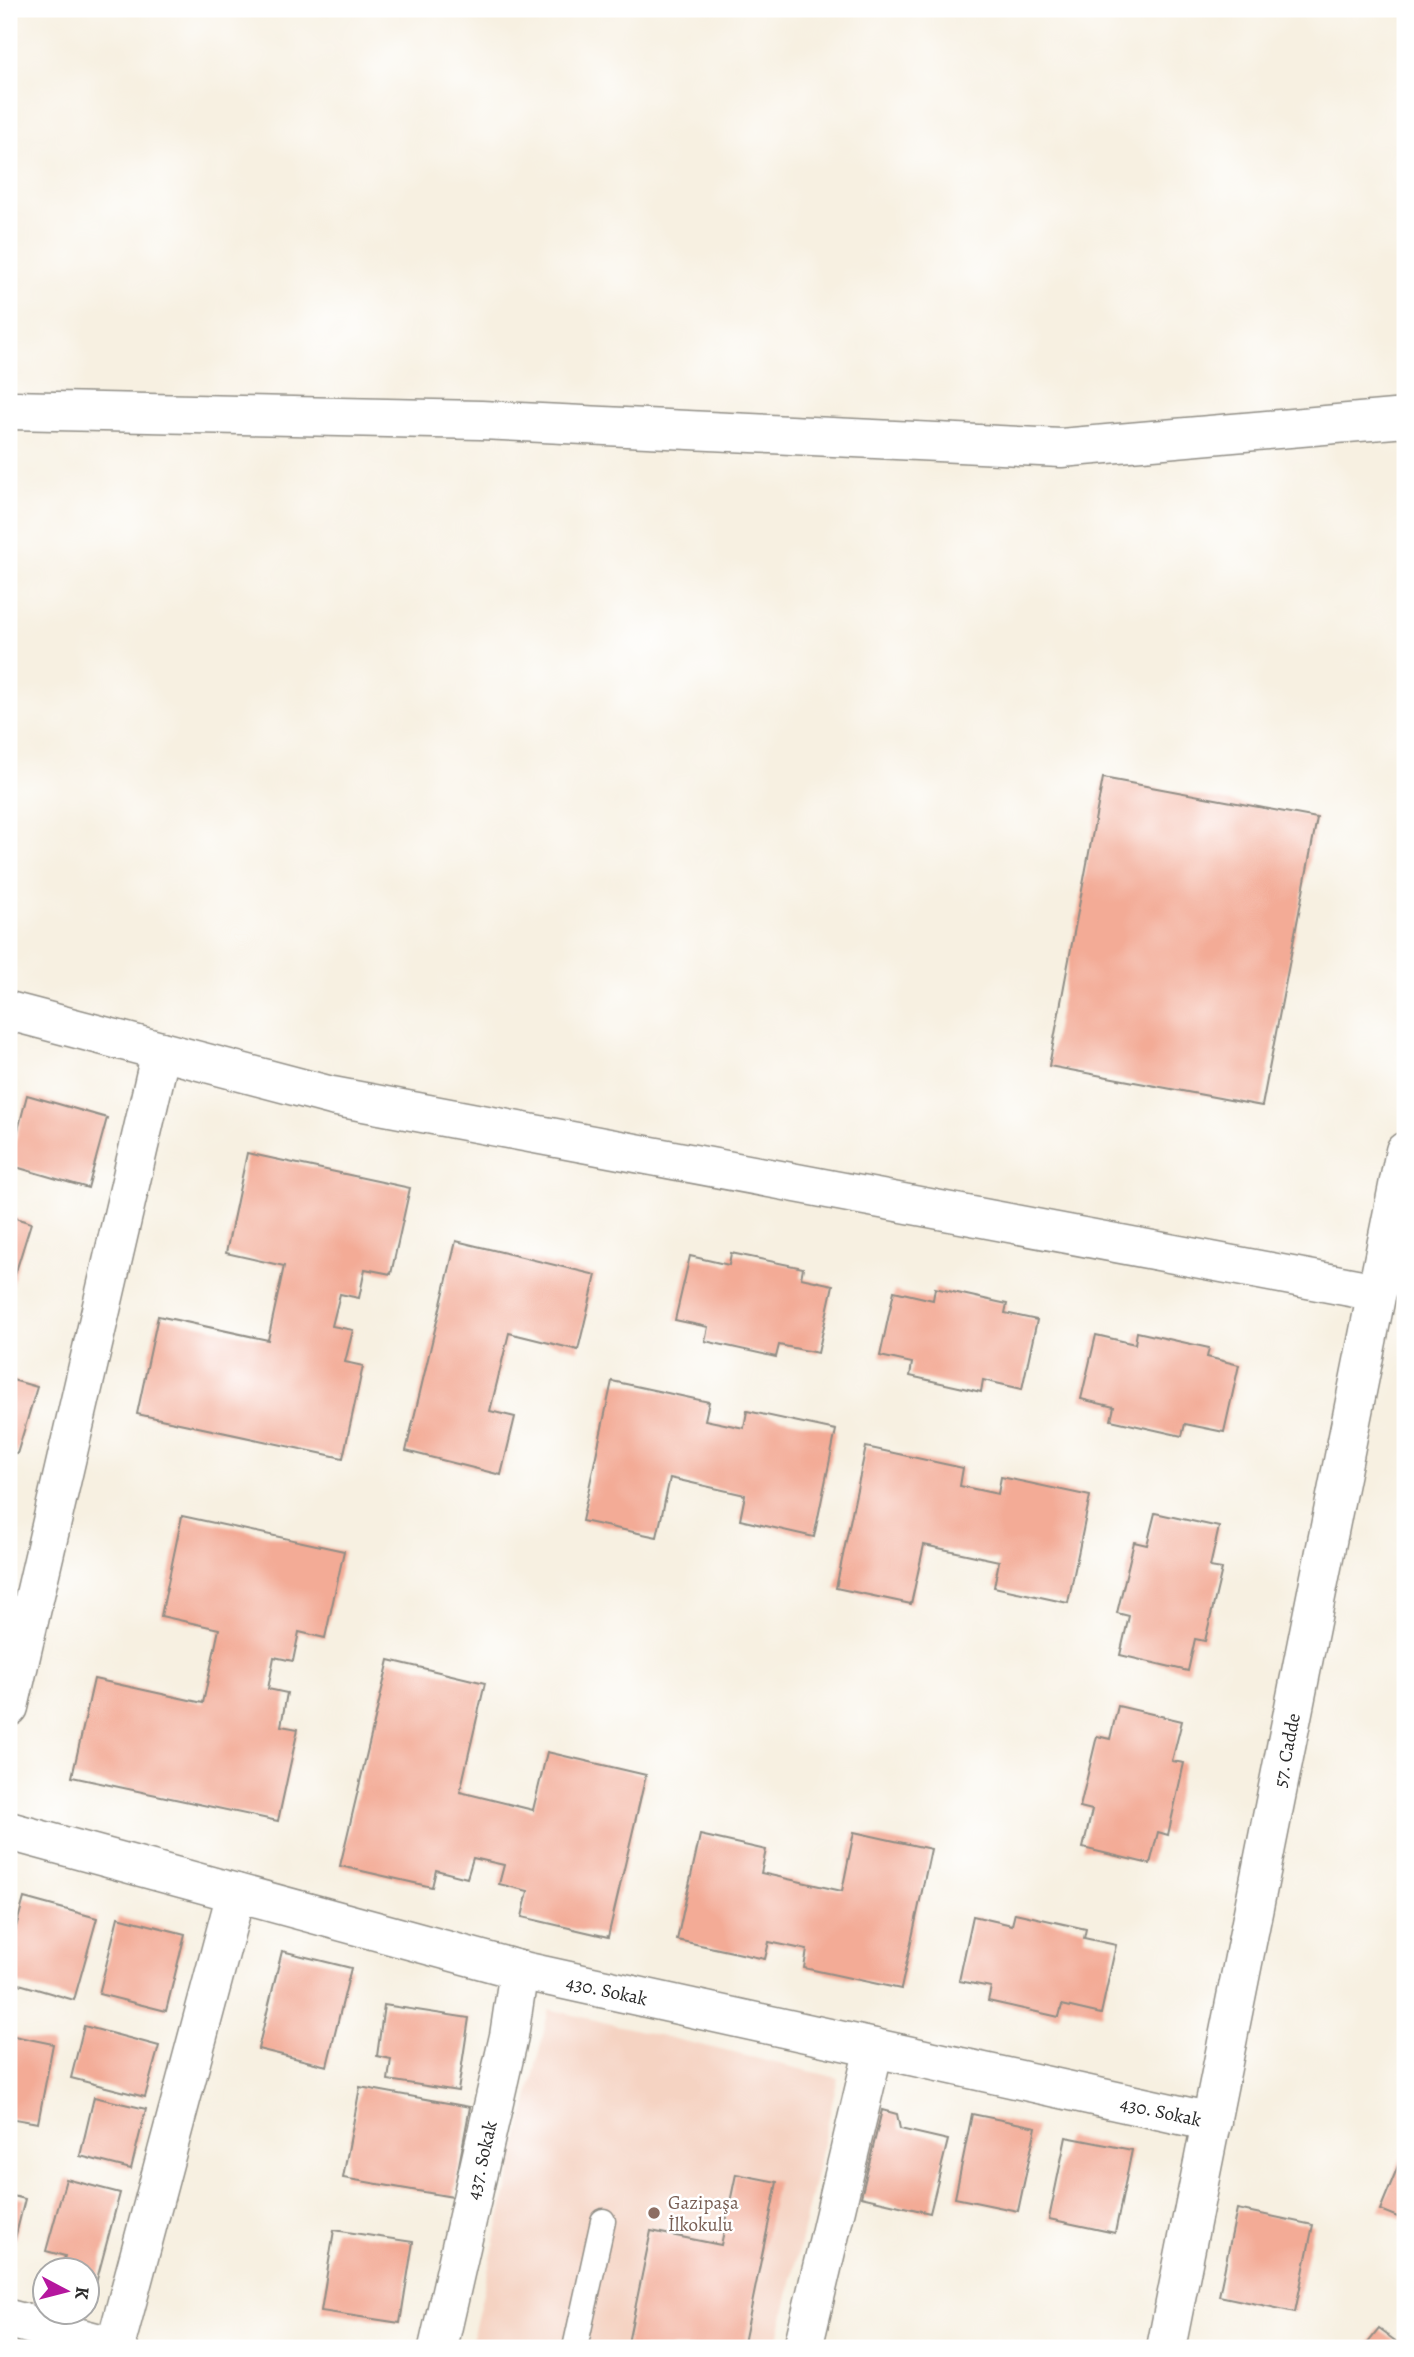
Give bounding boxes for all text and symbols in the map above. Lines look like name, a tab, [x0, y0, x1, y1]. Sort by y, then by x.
street label: 57. Cadde	[1267, 1711, 1307, 1789]
street label: 430. Sokak	[564, 1970, 650, 2012]
street label: 430. Sokak	[1118, 2091, 1204, 2133]
street label: 437. Sokak	[460, 2118, 504, 2202]
place label: Gazipaşa İlkokulu	[668, 2190, 739, 2238]
marker: Gazipaşa İlkokulu	[646, 2205, 662, 2221]
north arrow	[32, 2256, 102, 2326]
text: K	[68, 2285, 96, 2301]

